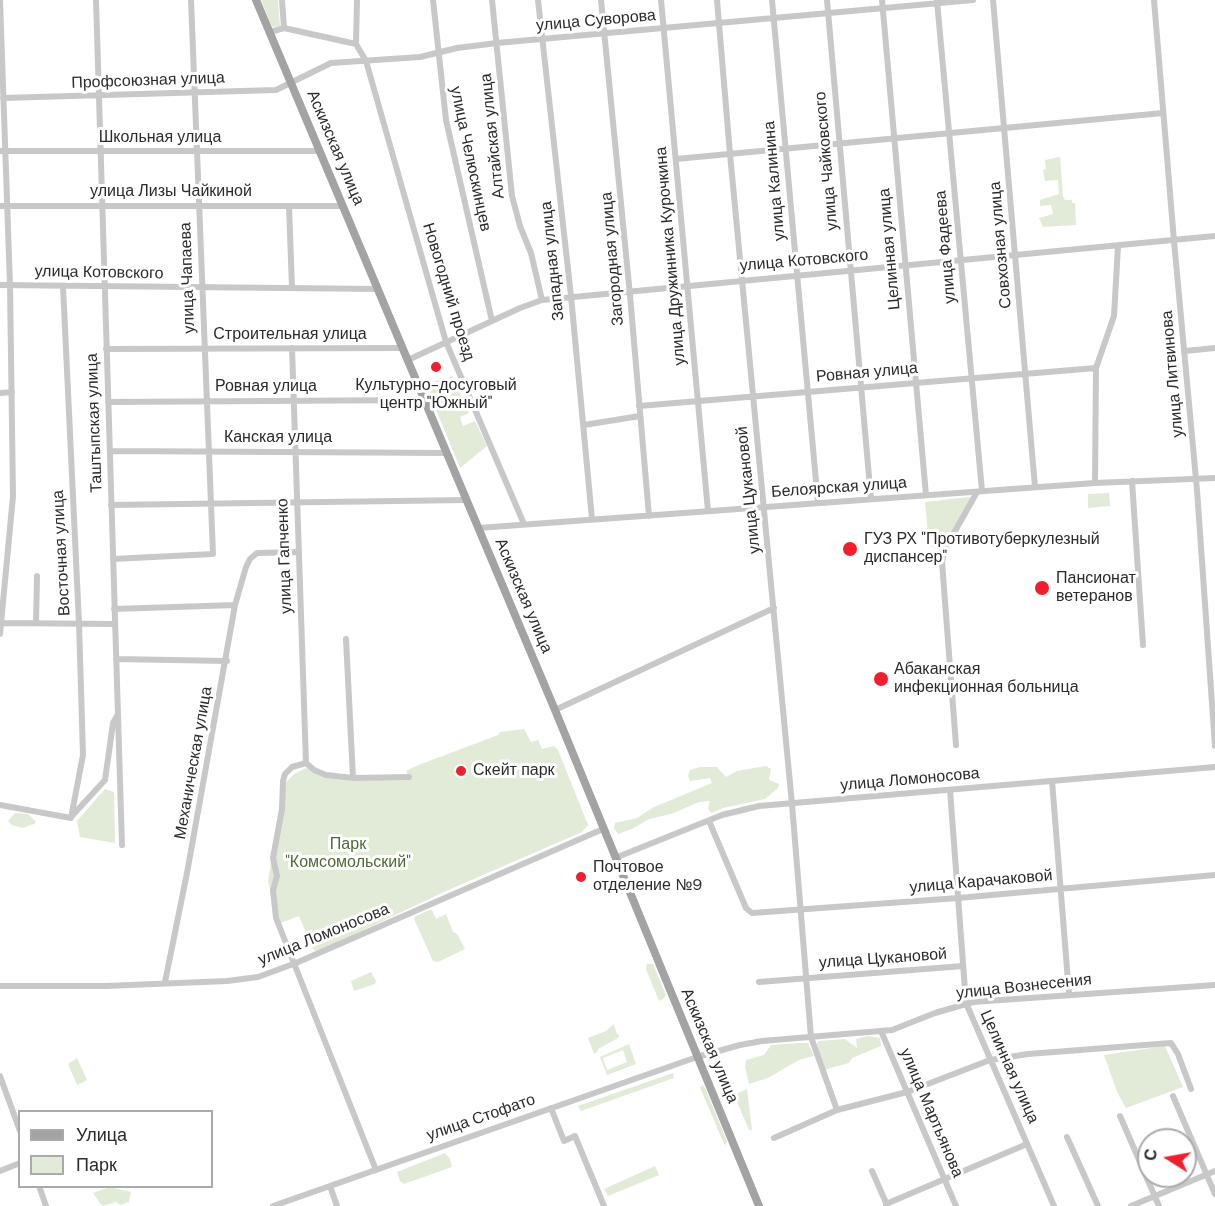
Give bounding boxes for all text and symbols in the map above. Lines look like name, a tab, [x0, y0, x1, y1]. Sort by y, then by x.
street label: улица Суворова	[535, 6, 657, 36]
street label: Профсоюзная улица	[71, 69, 225, 93]
street label: Алтайская улица	[477, 72, 509, 200]
street label: улица Челюскинцев	[445, 85, 495, 233]
street label: Аскизская улица	[302, 88, 368, 208]
street label: улица Чайковского	[811, 91, 843, 231]
street label: улица Калинина	[760, 120, 790, 242]
street label: Школьная улица	[99, 128, 221, 148]
street label: улица Дружинника Курочкина	[652, 146, 690, 366]
street label: Совхозная улица	[986, 181, 1016, 309]
street label: улица Лизы Чайкиной	[90, 182, 252, 202]
street label: Целинная улица	[875, 187, 905, 311]
street label: улица Фадеева	[931, 190, 961, 304]
street label: Загородная улица	[598, 191, 628, 327]
street label: Западная улица	[537, 200, 569, 322]
street label: Новогодний проезд	[418, 221, 478, 363]
street label: улица Чапаева	[176, 222, 200, 334]
street label: улица Котовского	[739, 246, 869, 276]
street label: улица Котовского	[34, 262, 164, 284]
street label: улица Литвинова	[1158, 310, 1188, 438]
street label: Строительная улица	[213, 325, 367, 345]
street label: Таштыпская улица	[83, 353, 107, 493]
street label: Ровная улица	[815, 359, 919, 387]
marker: Культурно-досуговый центр "Южный"	[429, 360, 443, 374]
place label: Культурно-досуговый центр "Южный"	[355, 376, 517, 414]
street label: Ровная улица	[215, 377, 317, 397]
street label: улица Цукановой	[733, 425, 765, 555]
street label: Канская улица	[224, 428, 332, 448]
street label: Белоярская улица	[770, 474, 908, 502]
street label: Восточная улица	[49, 489, 75, 617]
street label: улица Гапченко	[273, 498, 297, 614]
place label: ГУЗ РХ "Противотуберкулезный диспансер"	[864, 530, 1100, 568]
street label: Аскизская улица	[490, 536, 556, 656]
marker: ГУЗ РХ "Противотуберкулезный диспансер"	[841, 540, 859, 558]
place label: Пансионат ветеранов	[1056, 569, 1136, 607]
marker: Пансионат ветеранов	[1033, 579, 1051, 597]
place label: Абаканская инфекционная больница	[894, 660, 1079, 698]
marker: Абаканская инфекционная больница	[872, 670, 890, 688]
street label: Механическая улица	[171, 685, 217, 841]
place label: Скейт парк	[473, 761, 555, 781]
marker: Скейт парк	[454, 764, 468, 778]
street label: улица Ломоносова	[840, 764, 980, 796]
park label: Парк "Комсомольский"	[285, 835, 411, 873]
place label: Почтовое отделение №9	[593, 858, 702, 896]
street label: улица Карачаковой	[909, 866, 1053, 898]
marker: Почтовое отделение №9	[574, 870, 588, 884]
street label: улица Ломоносова	[256, 900, 392, 970]
street label: улица Цукановой	[818, 945, 948, 973]
street label: улица Вознесения	[955, 970, 1093, 1004]
street label: Аскизская улица	[676, 986, 742, 1106]
street label: Целинная улица	[975, 1007, 1043, 1127]
street label: улица Мартьянова	[895, 1046, 967, 1180]
street label: улица Стофато	[424, 1090, 538, 1146]
legend	[18, 1110, 213, 1188]
text: Улица	[76, 1123, 127, 1147]
north arrow	[1137, 1128, 1197, 1188]
text: С	[1139, 1147, 1162, 1163]
text: Парк	[76, 1153, 117, 1177]

